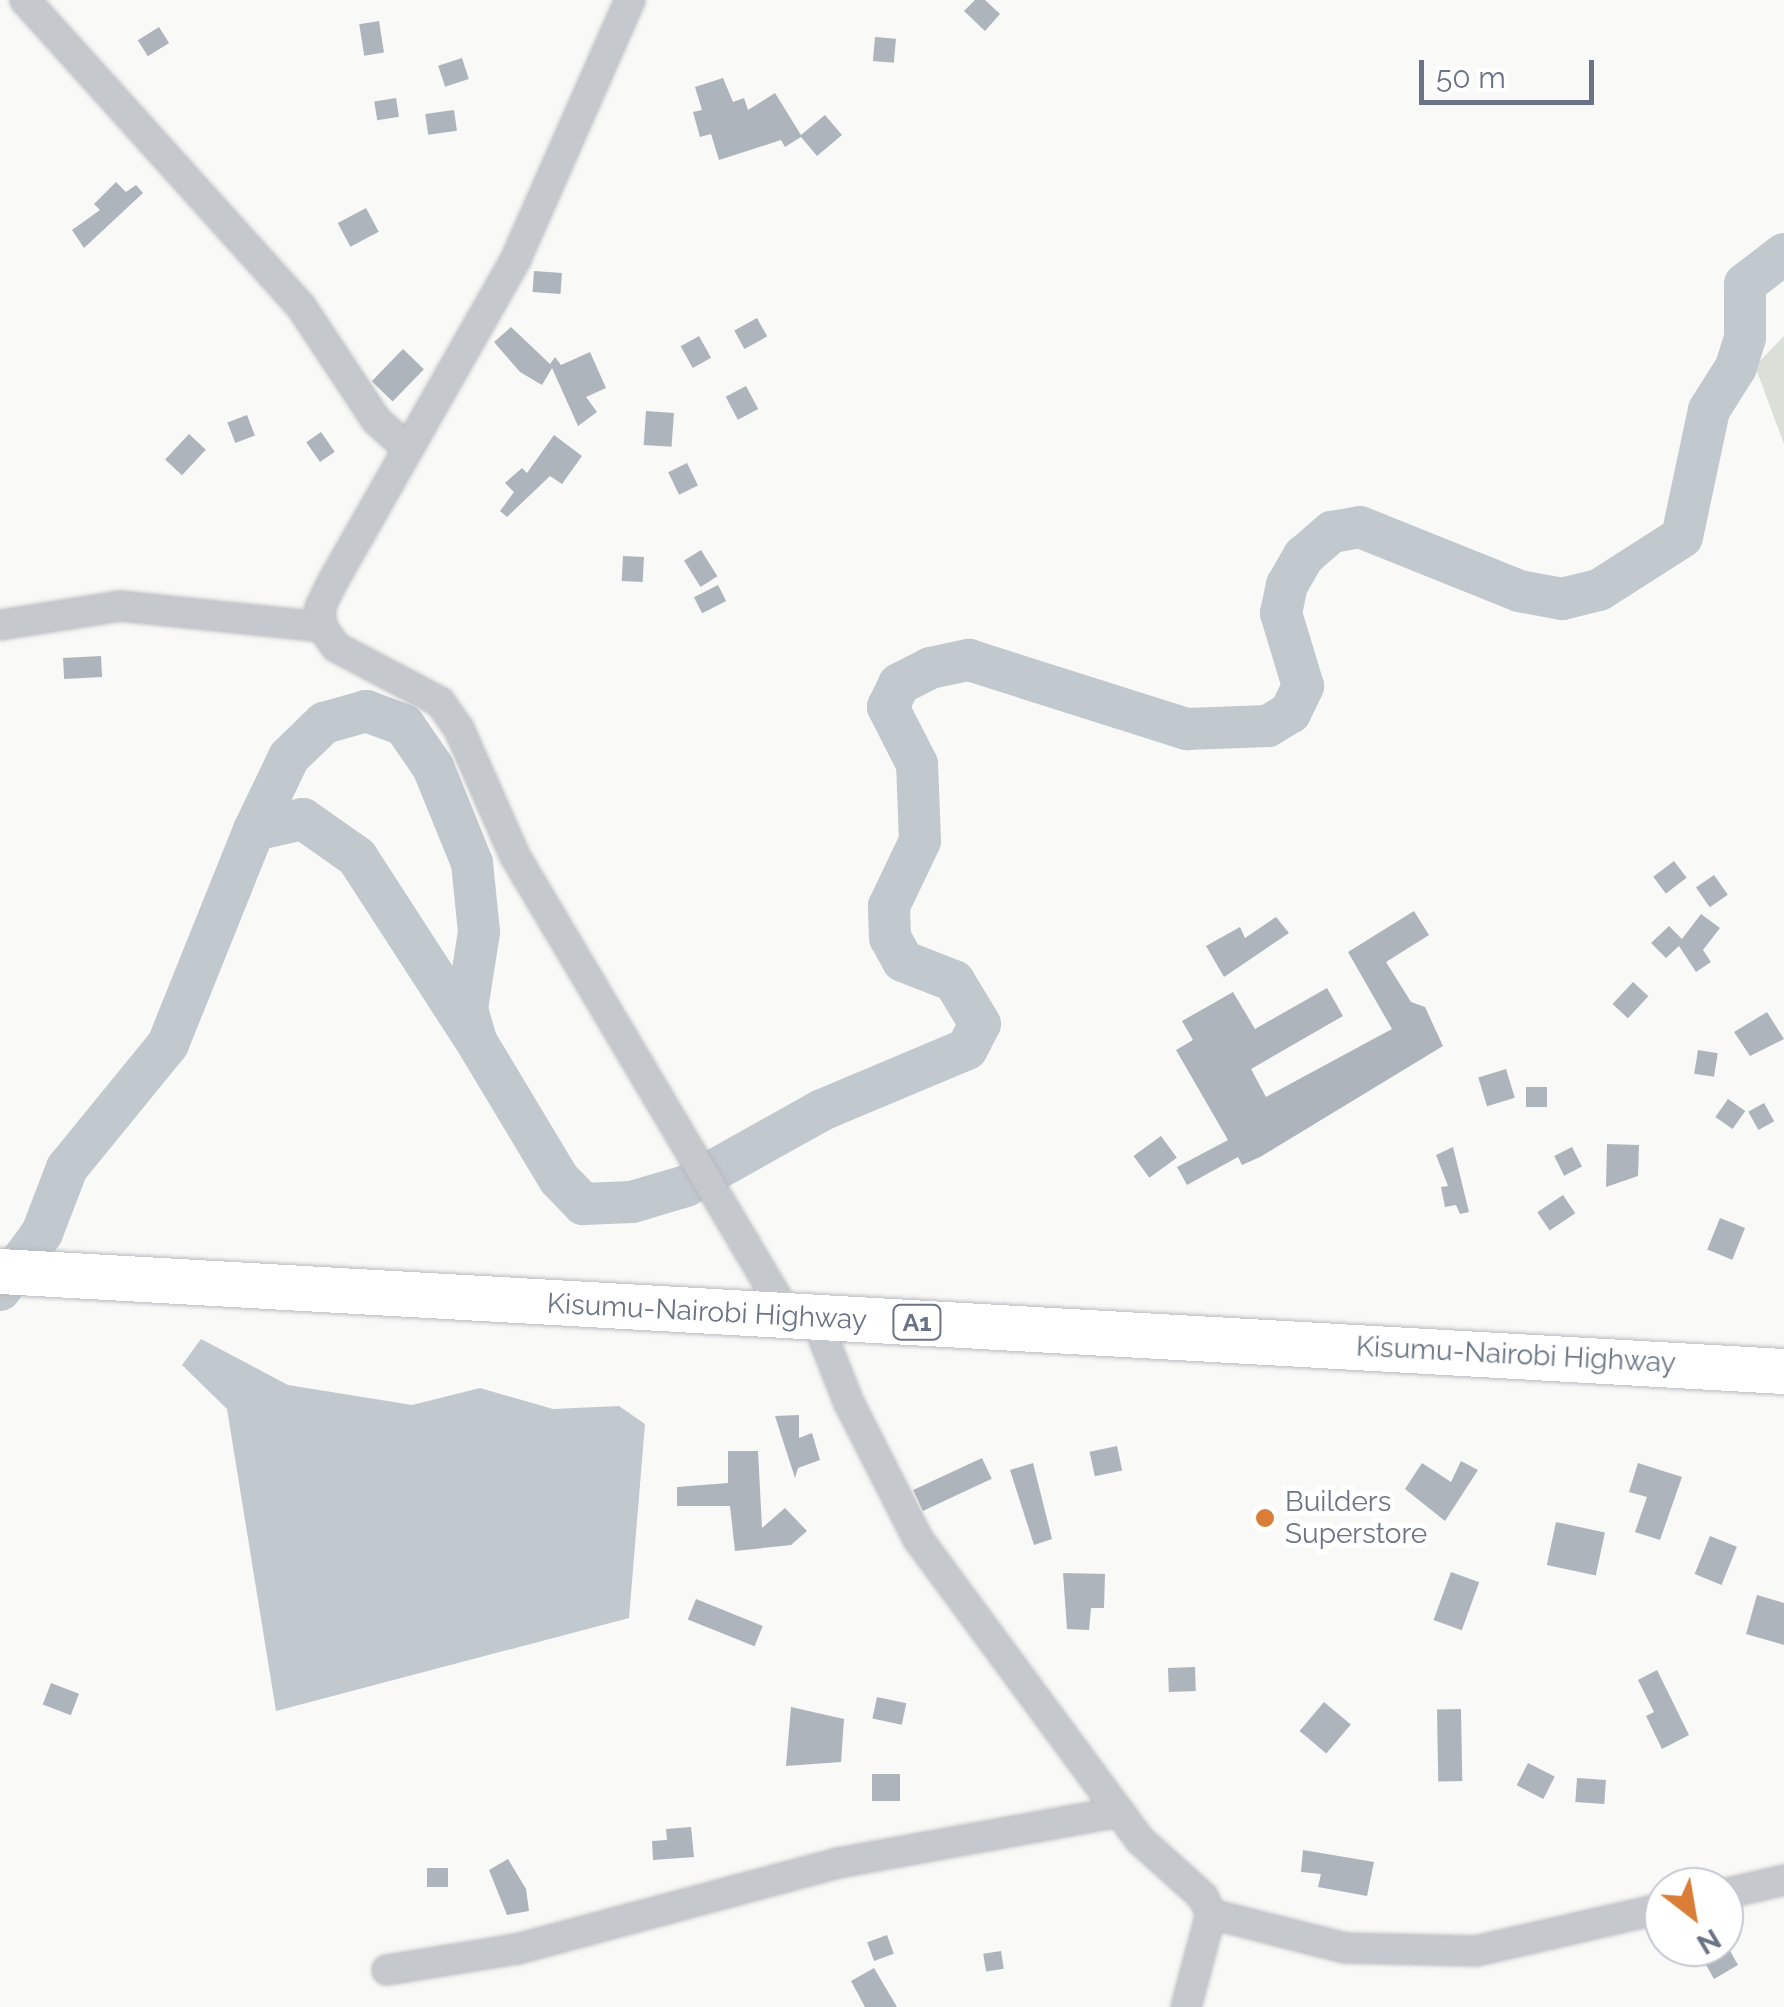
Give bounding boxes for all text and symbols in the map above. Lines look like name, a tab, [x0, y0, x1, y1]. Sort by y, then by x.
scale bar	[1424, 40, 1599, 102]
text: 50 m	[1436, 60, 1506, 95]
street label: Kisumu-Nairobi Highway	[546, 1287, 868, 1337]
road number: A1	[892, 1302, 942, 1342]
street label: Kisumu-Nairobi Highway	[1355, 1330, 1677, 1380]
place label: Builders Superstore	[1285, 1485, 1427, 1551]
marker: Builders Superstore	[1254, 1507, 1276, 1529]
north arrow	[1644, 1867, 1744, 1967]
text: N	[1691, 1922, 1726, 1961]

